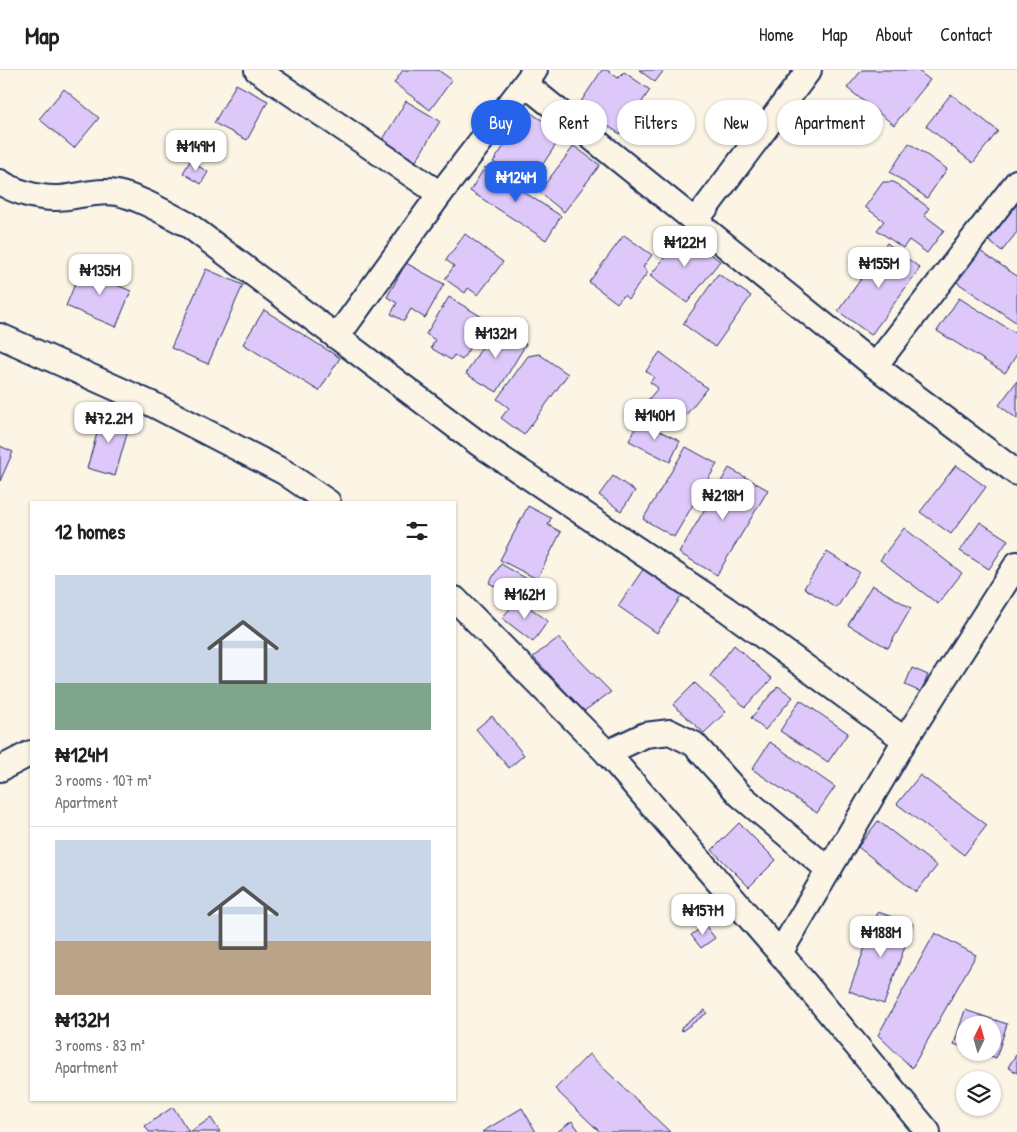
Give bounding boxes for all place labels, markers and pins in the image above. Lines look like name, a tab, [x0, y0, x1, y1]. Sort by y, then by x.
pin: ₦149M	[161, 129, 231, 172]
pin: ₦124M	[481, 160, 551, 203]
pin: ₦122M	[650, 226, 720, 268]
pin: ₦155M	[844, 246, 914, 289]
pin: ₦135M	[65, 254, 135, 296]
pin: ₦132M	[461, 316, 531, 359]
pin: ₦140M	[620, 398, 690, 441]
pin: ₦72.2M	[68, 402, 150, 444]
pin: ₦218M	[688, 478, 758, 521]
pin: ₦162M	[490, 578, 560, 620]
pin: ₦157M	[668, 894, 738, 936]
pin: ₦188M	[846, 916, 916, 958]

